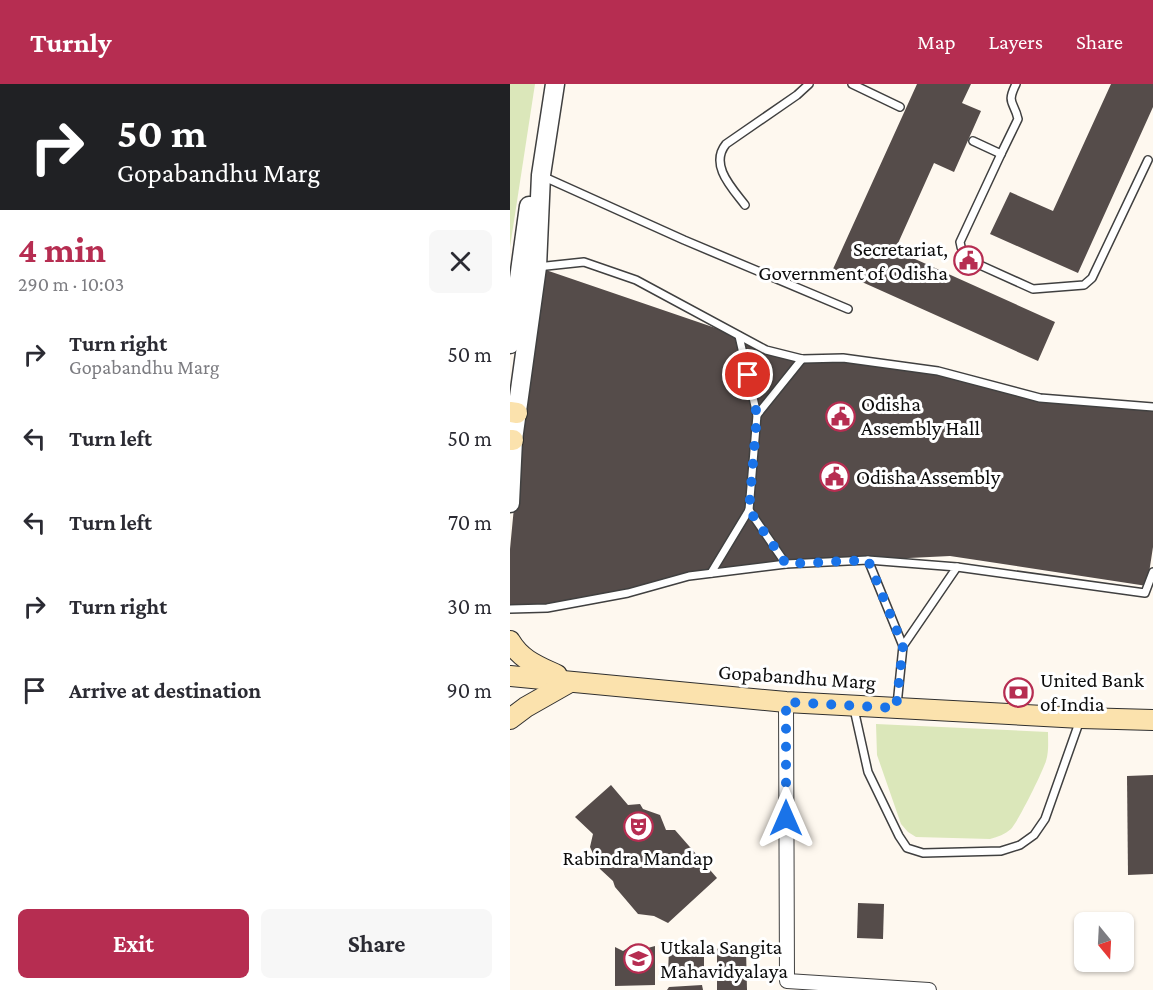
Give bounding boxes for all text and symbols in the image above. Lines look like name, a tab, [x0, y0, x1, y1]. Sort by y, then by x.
text: Turnly	[30, 27, 112, 58]
text: Map	[917, 30, 956, 54]
text: Layers	[989, 30, 1043, 54]
text: Share	[1076, 30, 1123, 54]
icon: right	[18, 108, 96, 186]
text: 50 m	[117, 109, 207, 156]
text: Gopabandhu Marg	[117, 158, 320, 188]
text: 4 min	[18, 230, 106, 270]
button: close	[429, 230, 492, 293]
place label: Secretariat, Government of Odisha	[758, 237, 948, 285]
public building icon: Secretariat, Government of Odisha	[953, 245, 985, 277]
text: 290 m · 10:03	[18, 273, 124, 295]
text: Turn right	[69, 331, 167, 356]
icon: right	[18, 338, 51, 371]
text: 50 m	[447, 342, 492, 367]
pin	[722, 349, 773, 400]
text: Gopabandhu Marg	[69, 356, 220, 378]
icon: arrive	[731, 358, 764, 391]
place label: Odisha Assembly Hall	[861, 392, 980, 440]
public building icon: Odisha Assembly Hall	[824, 400, 856, 432]
icon: left	[18, 422, 51, 455]
text: Turn left	[69, 426, 152, 451]
text: 50 m	[447, 426, 492, 451]
public building icon: Odisha Assembly	[819, 461, 851, 493]
place label: Odisha Assembly	[856, 465, 1001, 489]
icon: left	[18, 506, 51, 539]
text: Turn left	[69, 510, 152, 535]
text: 70 m	[448, 510, 492, 535]
icon: right	[18, 590, 51, 623]
text: Turn right	[69, 594, 167, 619]
text: 30 m	[447, 594, 492, 619]
street label: Gopabandhu Marg	[717, 660, 877, 694]
place label: United Bank of India	[1040, 668, 1144, 716]
icon: arrive	[18, 674, 51, 707]
bank icon: United Bank of India	[1003, 676, 1035, 708]
text: Arrive at destination	[69, 678, 261, 703]
text: 90 m	[447, 678, 492, 703]
position arrow	[754, 786, 818, 850]
theatre icon: Rabindra Mandap	[622, 811, 654, 843]
place label: Rabindra Mandap	[563, 846, 713, 870]
button: Exit	[18, 909, 249, 978]
button: Share	[261, 909, 492, 978]
north arrow	[1074, 912, 1134, 972]
map controls	[1074, 912, 1134, 972]
place label: Utkala Sangita Mahavidyalaya	[660, 935, 788, 983]
school or university icon: Utkala Sangita Mahavidyalaya	[623, 943, 655, 975]

